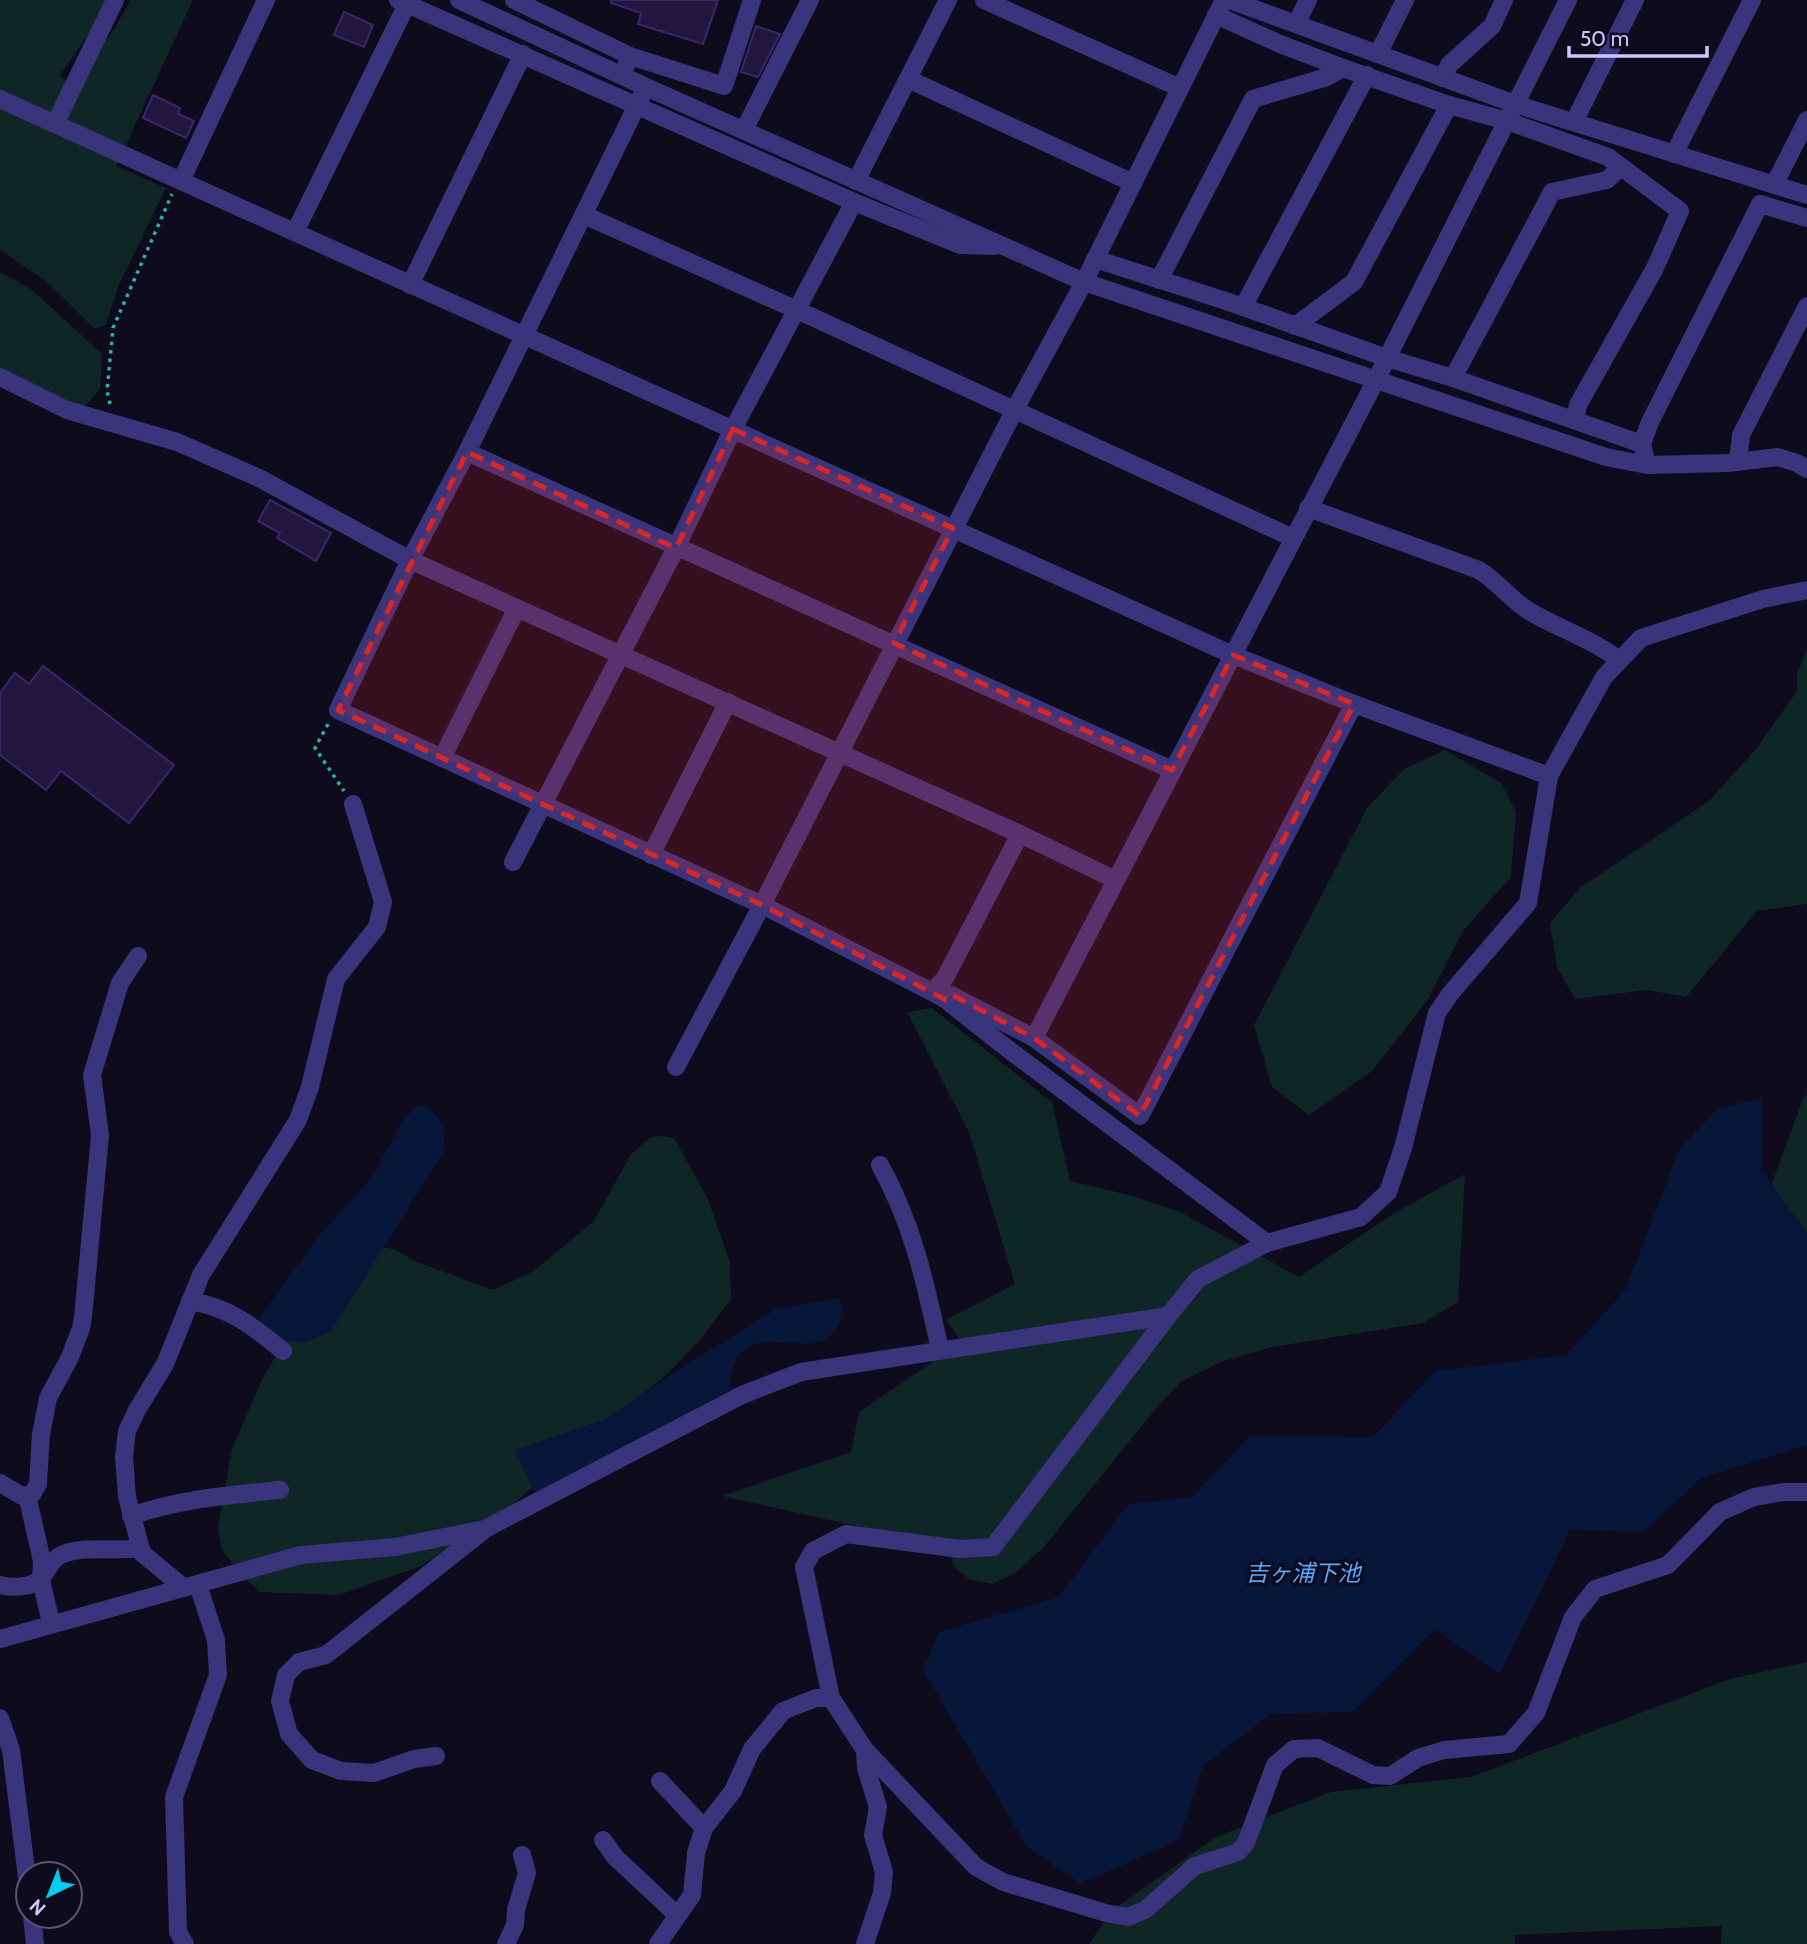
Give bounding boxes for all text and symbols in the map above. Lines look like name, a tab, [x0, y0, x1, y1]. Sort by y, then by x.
scale bar	[1569, 14, 1707, 58]
text: 50 m	[1580, 26, 1629, 51]
water label: 吉ヶ浦下池	[1246, 1559, 1363, 1587]
north arrow	[14, 1860, 84, 1930]
text: N	[25, 1894, 51, 1920]

